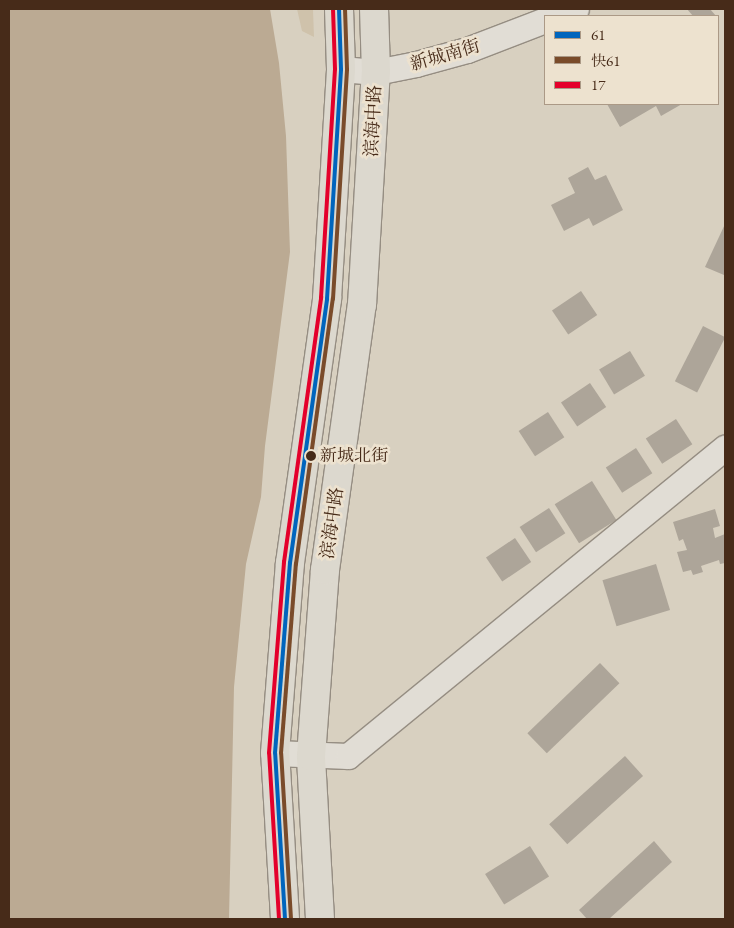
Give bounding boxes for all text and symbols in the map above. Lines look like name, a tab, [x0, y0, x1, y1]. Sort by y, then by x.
legend	[544, 15, 719, 105]
text: 61	[591, 25, 605, 44]
street label: 新城南街	[407, 35, 483, 75]
text: 快61	[591, 51, 620, 70]
text: 17	[591, 75, 605, 94]
street label: 滨海中路	[360, 84, 386, 158]
place label: 新城北街	[320, 446, 388, 466]
marker: 新城北街	[306, 451, 316, 461]
street label: 滨海中路	[316, 486, 348, 560]

